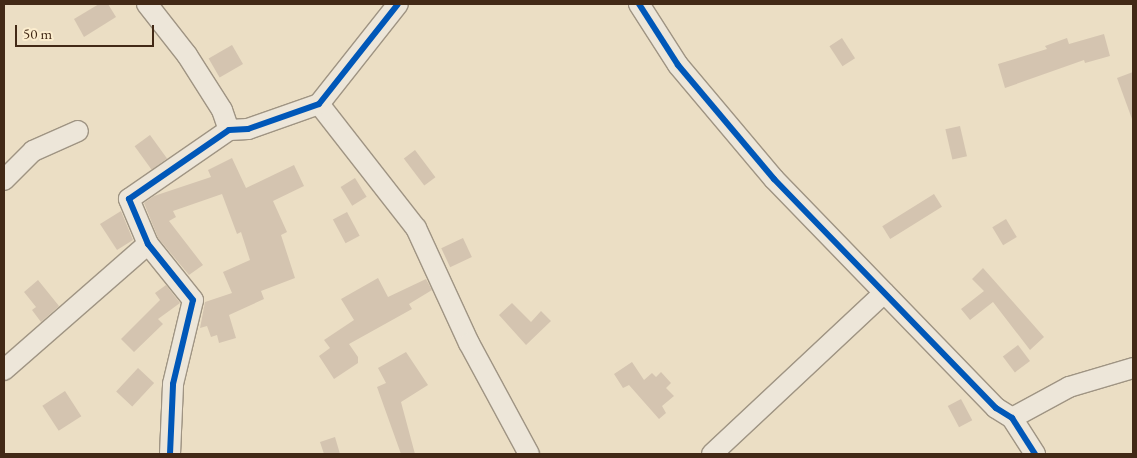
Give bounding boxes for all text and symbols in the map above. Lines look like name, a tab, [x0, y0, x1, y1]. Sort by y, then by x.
scale bar	[18, 15, 156, 47]
text: 50 m	[23, 24, 52, 43]

